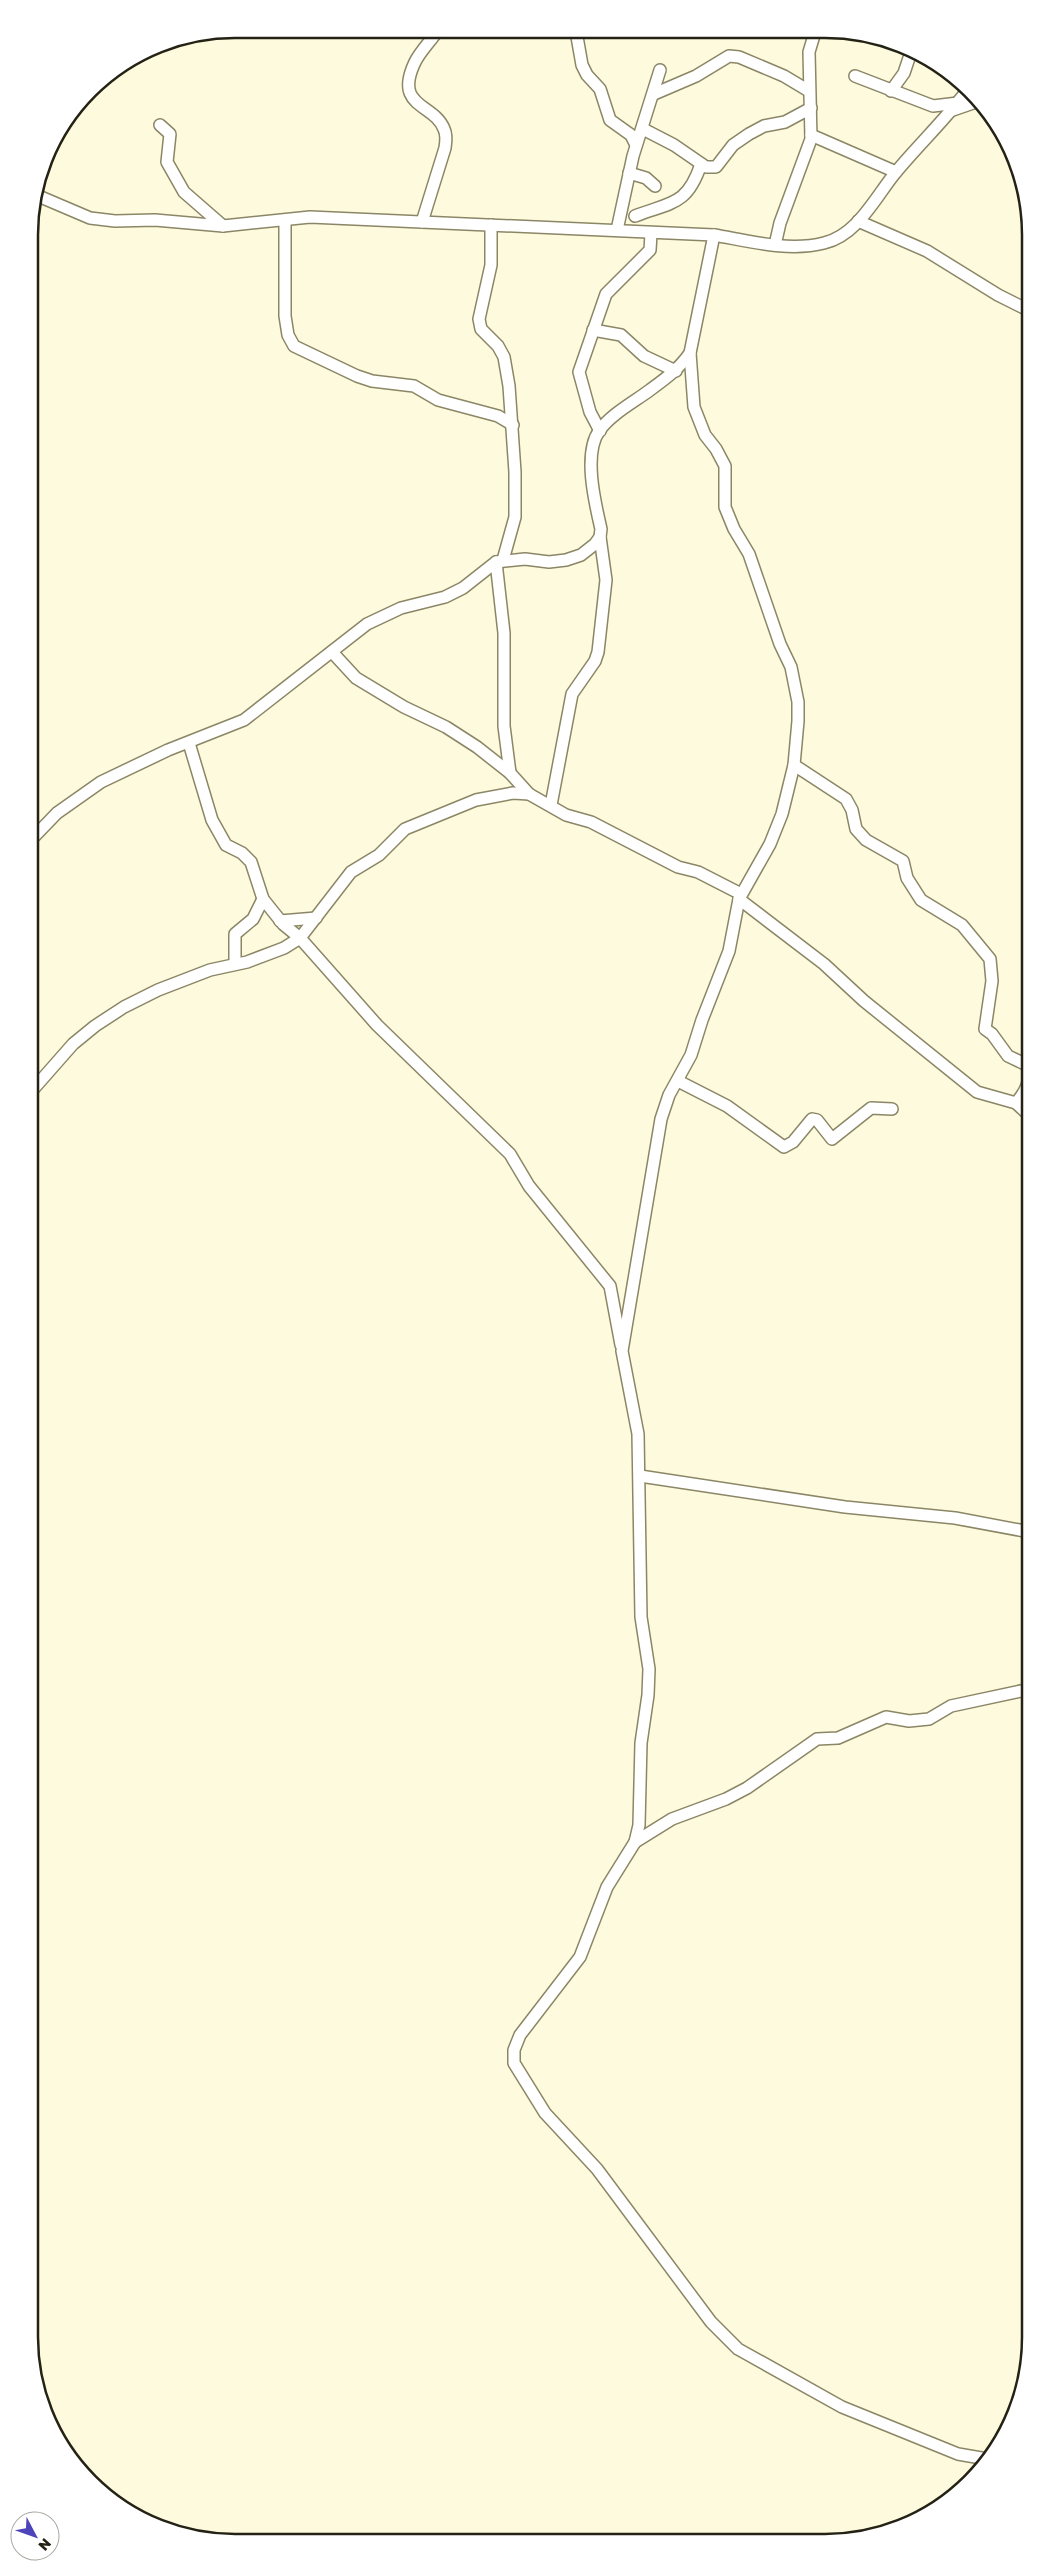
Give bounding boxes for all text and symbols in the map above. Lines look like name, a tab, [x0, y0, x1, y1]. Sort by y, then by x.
north arrow	[10, 2511, 60, 2561]
text: N	[35, 2535, 55, 2554]

